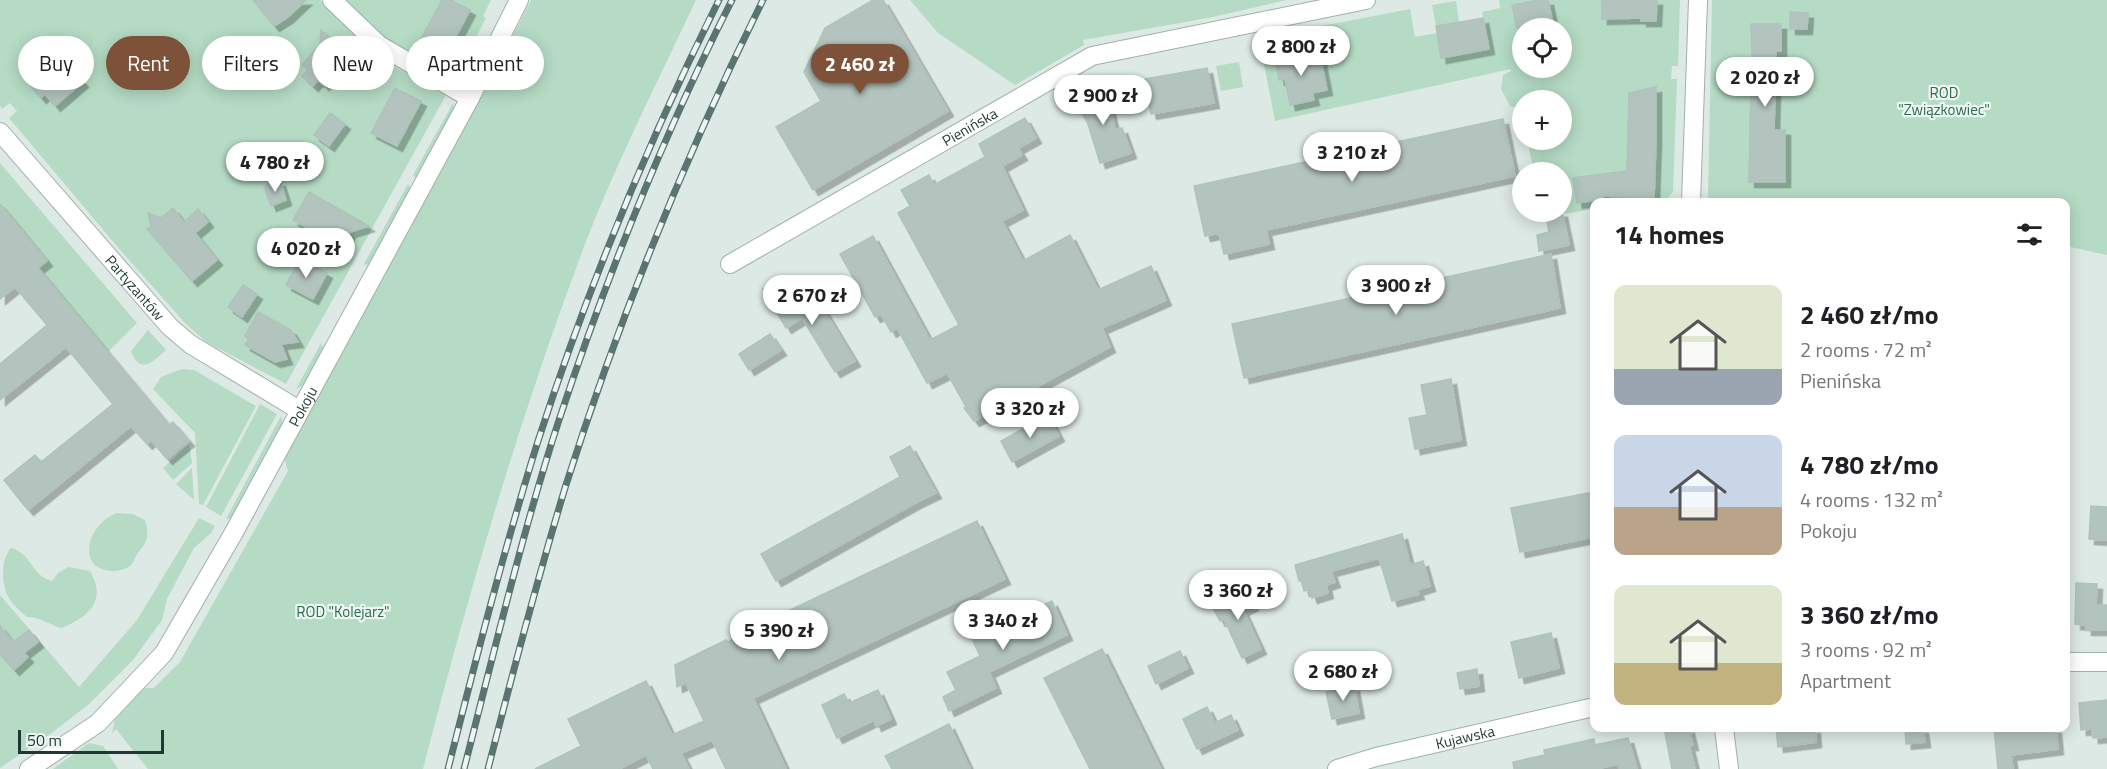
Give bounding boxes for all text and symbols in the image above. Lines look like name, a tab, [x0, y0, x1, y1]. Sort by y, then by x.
map controls	[1512, 18, 1572, 222]
button: locate	[1512, 18, 1572, 78]
pin: 2 800 zł	[1239, 26, 1363, 77]
text: 2 800 zł	[1266, 30, 1336, 61]
chip: Buy	[18, 36, 94, 90]
chip: Rent	[106, 36, 190, 90]
chip: Filters	[202, 36, 300, 90]
chip: New	[312, 36, 394, 90]
chip: Apartment	[406, 36, 544, 90]
pin: 2 460 zł	[798, 44, 922, 95]
text: 2 460 zł	[825, 48, 895, 79]
pin: 2 020 zł	[1703, 57, 1827, 108]
text: 2 020 zł	[1730, 61, 1800, 92]
pin: 2 900 zł	[1041, 75, 1165, 126]
text: 2 900 zł	[1068, 79, 1138, 110]
park label: ROD "Związkowiec"	[1898, 81, 1990, 121]
button: +	[1512, 90, 1572, 150]
street label: Pienińska	[937, 101, 1002, 152]
pin: 3 210 zł	[1290, 132, 1414, 183]
text: 3 210 zł	[1317, 136, 1387, 167]
pin: 4 780 zł	[213, 142, 337, 193]
text: 4 780 zł	[240, 146, 310, 177]
button: −	[1512, 162, 1572, 222]
text: 14 homes	[1614, 215, 1724, 254]
icon: filters	[2013, 218, 2046, 251]
pin: 4 020 zł	[244, 228, 368, 279]
text: 4 020 zł	[271, 232, 341, 263]
street label: Partyzantów	[100, 249, 171, 325]
pin: 3 900 zł	[1334, 265, 1458, 316]
text: 3 900 zł	[1361, 269, 1431, 300]
pin: 2 670 zł	[750, 275, 874, 326]
text: 2 670 zł	[777, 279, 847, 310]
text: 2 460 zł/mo	[1800, 295, 1939, 334]
icon: home	[1662, 309, 1734, 381]
text: 2 rooms · 72 m²	[1800, 334, 1932, 365]
text: Pienińska	[1800, 365, 1881, 396]
street label: Pokoju	[282, 382, 323, 431]
pin: 3 320 zł	[968, 388, 1092, 439]
text: 3 320 zł	[995, 392, 1065, 423]
text: 4 780 zł/mo	[1800, 445, 1939, 484]
icon: home	[1662, 459, 1734, 531]
text: 4 rooms · 132 m²	[1800, 484, 1943, 515]
text: Pokoju	[1800, 515, 1857, 546]
pin: 3 360 zł	[1176, 570, 1300, 621]
text: 3 360 zł	[1203, 574, 1273, 605]
text: 3 360 zł/mo	[1800, 595, 1939, 634]
park label: ROD "Kolejarz"	[296, 600, 390, 623]
pin: 3 340 zł	[941, 600, 1065, 651]
text: 3 340 zł	[968, 604, 1038, 635]
icon: home	[1662, 609, 1734, 681]
pin: 5 390 zł	[717, 610, 841, 661]
text: 5 390 zł	[744, 614, 814, 645]
text: 3 rooms · 92 m²	[1800, 634, 1932, 665]
pin: 2 680 zł	[1281, 651, 1405, 702]
text: 2 680 zł	[1308, 655, 1378, 686]
text: Apartment	[1800, 665, 1891, 696]
street label: Kujawska	[1433, 719, 1497, 755]
scale bar	[18, 727, 164, 754]
text: 50 m	[27, 728, 62, 752]

